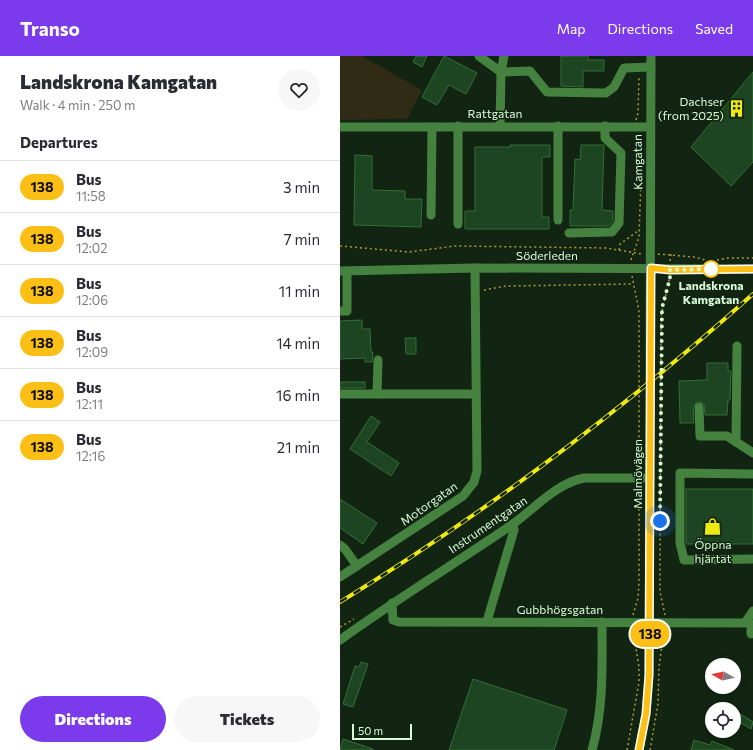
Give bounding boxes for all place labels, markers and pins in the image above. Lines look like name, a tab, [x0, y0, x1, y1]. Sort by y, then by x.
place label: Dachser (from 2025)	[658, 94, 724, 122]
building icon: Dachser (from 2025)	[727, 99, 747, 119]
marker: Landskrona Kamgatan	[702, 260, 720, 278]
place label: Landskrona Kamgatan	[679, 278, 743, 306]
shop icon: Öppna hjärtat	[703, 516, 723, 536]
place label: Öppna hjärtat	[694, 537, 732, 565]

